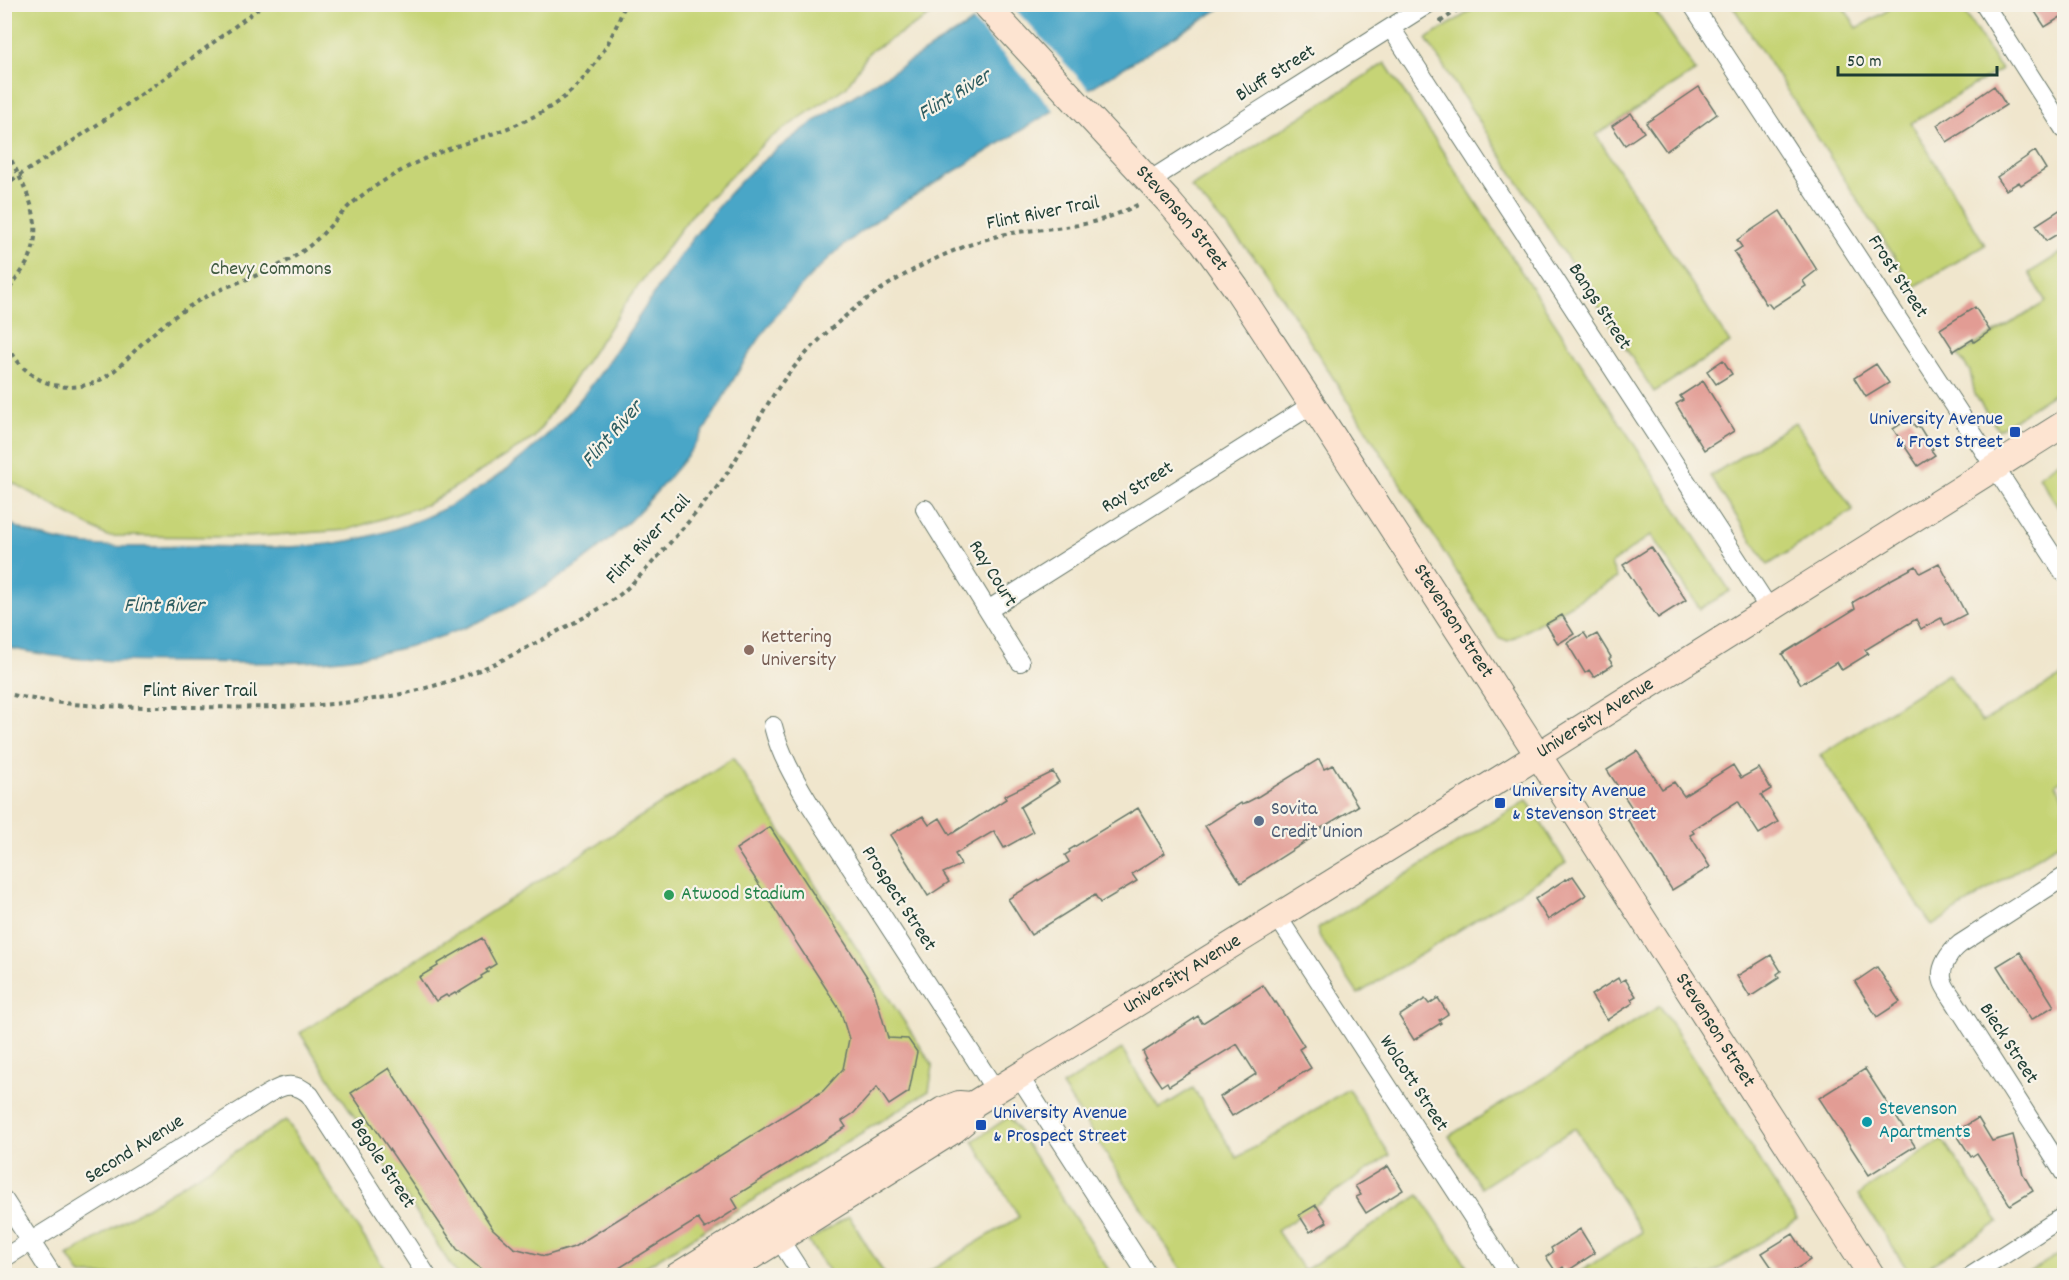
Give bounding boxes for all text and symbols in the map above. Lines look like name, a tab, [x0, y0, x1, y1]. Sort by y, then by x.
street label: Bluff Street	[1231, 38, 1321, 110]
scale bar	[1838, 39, 1997, 77]
text: 50 m	[1847, 50, 1882, 75]
water label: Flint River	[913, 61, 999, 130]
street label: Stevenson Street	[1128, 160, 1234, 278]
street label: Flint River Trail	[984, 189, 1102, 239]
street label: Frost Street	[1860, 230, 1934, 324]
park label: Chevy Commons	[210, 256, 332, 284]
street label: Bangs Street	[1560, 258, 1638, 356]
water label: Flint River	[575, 393, 652, 475]
place label: University Avenue & Frost Street	[1869, 406, 2003, 457]
marker: University Avenue & Frost Street	[2008, 425, 2022, 439]
street label: Ray Street	[1096, 455, 1180, 521]
street label: Flint River Trail	[600, 488, 698, 591]
street label: Ray Court	[961, 535, 1023, 613]
street label: Stevenson Street	[1405, 559, 1500, 684]
water label: Flint River	[124, 592, 206, 622]
place label: Kettering University	[761, 624, 837, 675]
marker: Kettering University	[742, 643, 756, 657]
street label: University Avenue	[1531, 671, 1660, 766]
street label: Flint River Trail	[143, 678, 257, 706]
place label: University Avenue & Stevenson Street	[1512, 778, 1657, 829]
place label: Sovita Credit Union	[1271, 796, 1363, 847]
marker: University Avenue & Stevenson Street	[1493, 796, 1507, 810]
marker: Sovita Credit Union	[1252, 814, 1266, 828]
street label: Prospect Street	[853, 841, 943, 957]
place label: Atwood Stadium	[681, 881, 805, 909]
marker: Atwood Stadium	[662, 888, 676, 902]
street label: University Avenue	[1118, 928, 1247, 1022]
street label: Stevenson Street	[1667, 968, 1762, 1094]
street label: Bieck Street	[1971, 998, 2045, 1090]
street label: Wolcott Street	[1371, 1030, 1455, 1138]
place label: Stevenson Apartments	[1879, 1096, 1971, 1147]
place label: University Avenue & Prospect Street	[993, 1100, 1127, 1151]
street label: Second Avenue	[80, 1108, 190, 1192]
street label: Begole Street	[342, 1113, 422, 1215]
marker: Stevenson Apartments	[1860, 1115, 1874, 1129]
marker: University Avenue & Prospect Street	[974, 1118, 988, 1132]

